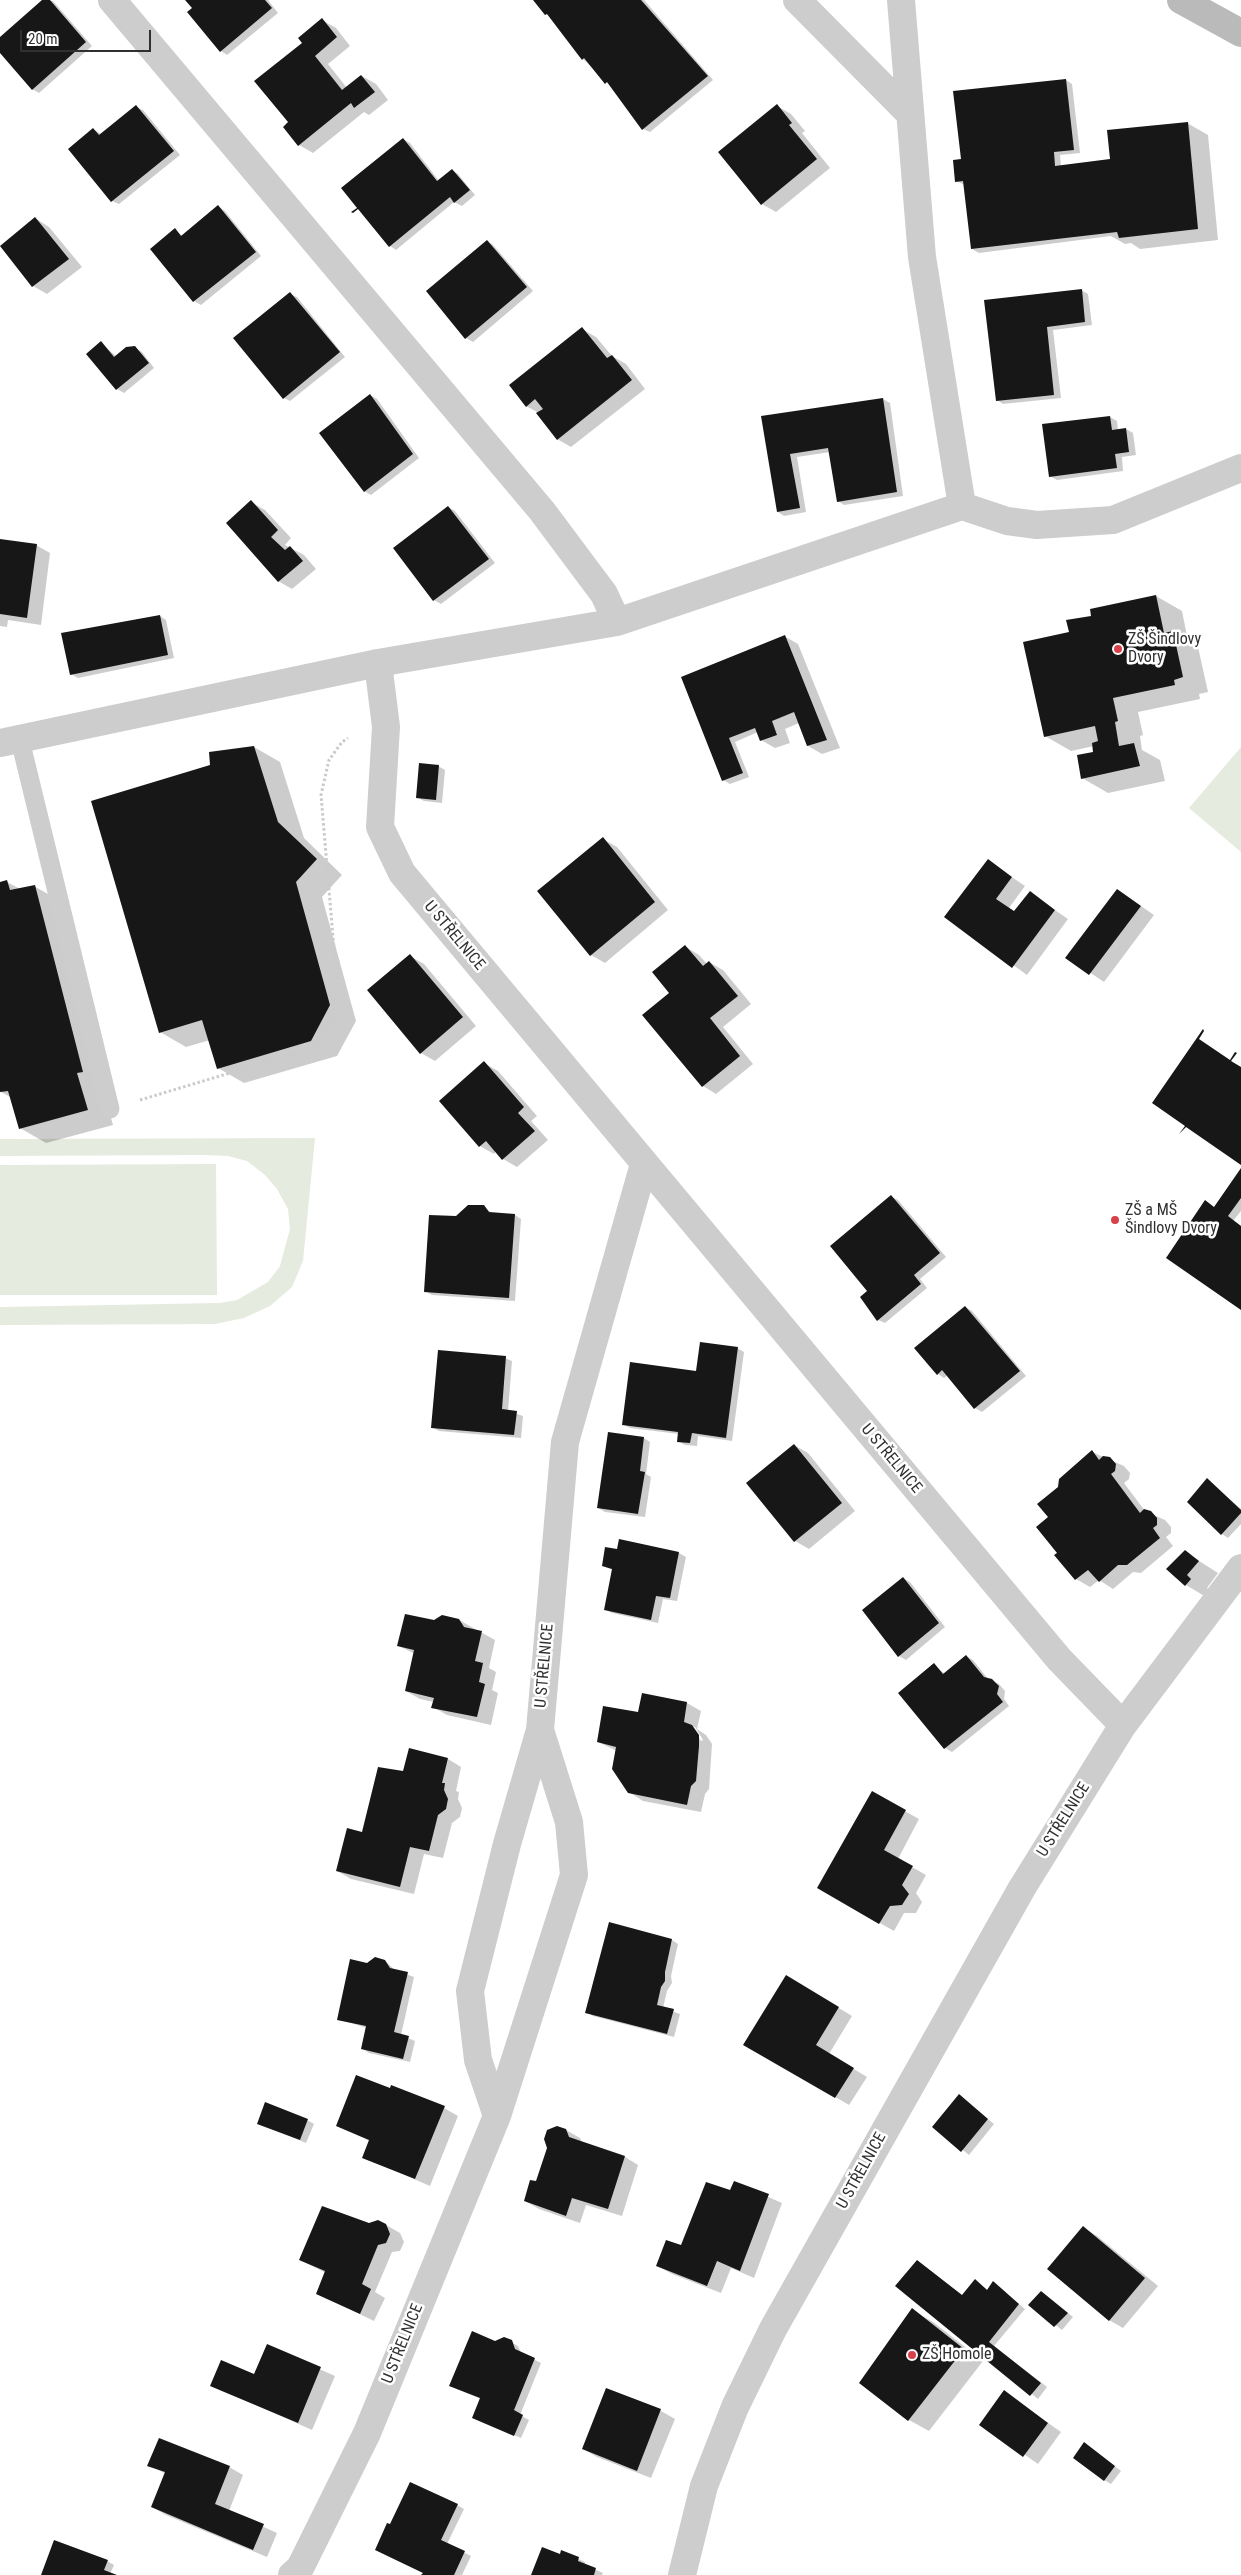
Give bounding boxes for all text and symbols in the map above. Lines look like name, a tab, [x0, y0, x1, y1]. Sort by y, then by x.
scale bar	[22, 20, 154, 52]
text: 20 m	[28, 30, 58, 48]
place label: ZŠ Šindlovy Dvory	[1128, 630, 1201, 668]
marker: ZŠ Šindlovy Dvory	[1112, 643, 1124, 655]
street label: U STŘELNICE	[420, 898, 488, 974]
place label: ZŠ a MŠ Šindlovy Dvory	[1125, 1201, 1217, 1239]
marker: ZŠ a MŠ Šindlovy Dvory	[1109, 1214, 1121, 1226]
street label: U STŘELNICE	[857, 1421, 925, 1497]
street label: U STŘELNICE	[532, 1623, 558, 1709]
street label: U STŘELNICE	[1034, 1779, 1094, 1861]
street label: U STŘELNICE	[833, 2129, 891, 2213]
street label: U STŘELNICE	[378, 2301, 428, 2387]
place label: ZŠ Homole	[922, 2345, 992, 2365]
marker: ZŠ Homole	[906, 2349, 918, 2361]

